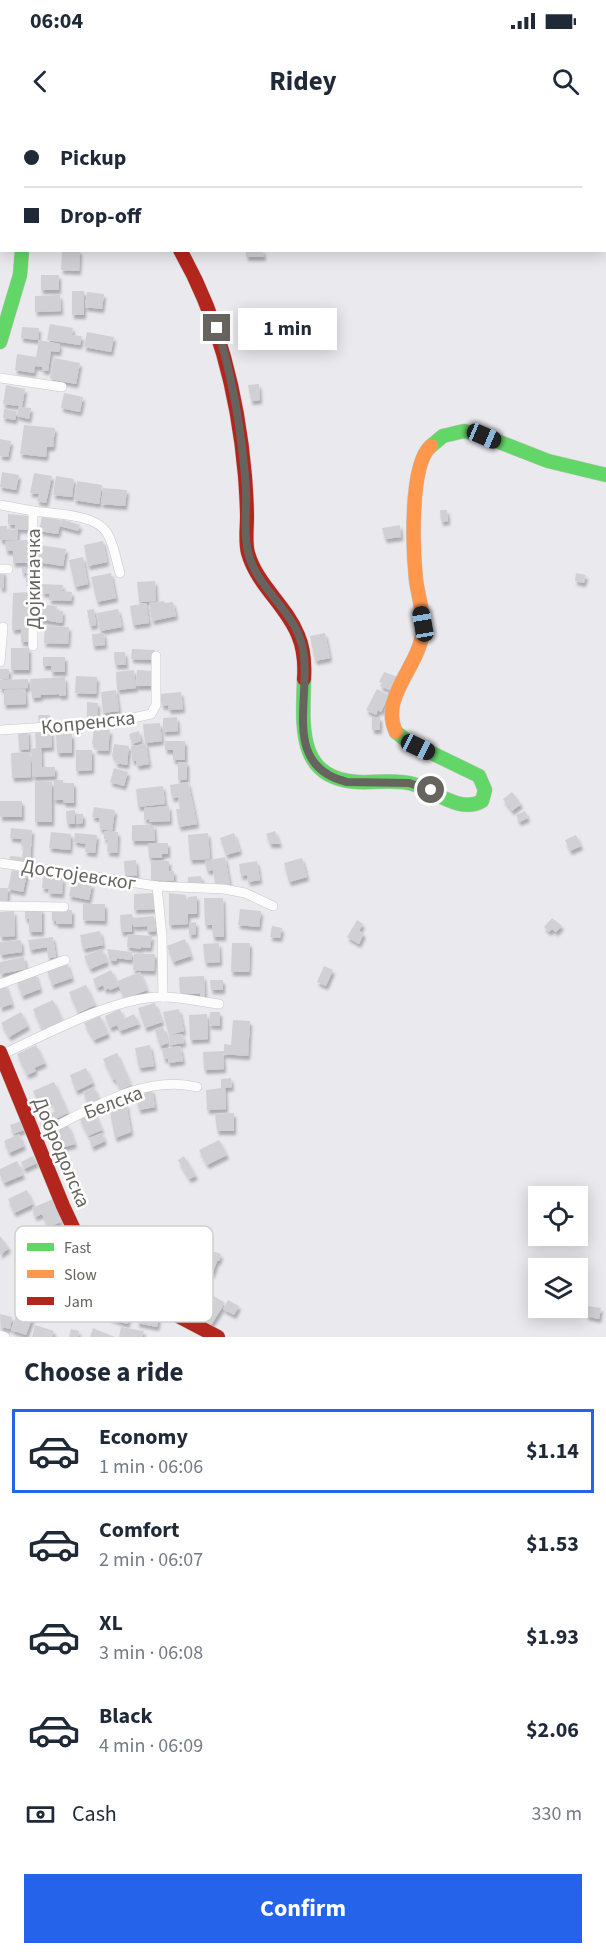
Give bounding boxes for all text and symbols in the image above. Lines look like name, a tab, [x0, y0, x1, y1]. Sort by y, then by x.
text: 06:04	[30, 5, 83, 37]
text: Ridey	[269, 62, 337, 101]
icon: back	[24, 65, 57, 98]
icon: search	[549, 65, 582, 98]
text: Pickup	[60, 142, 126, 174]
text: Drop-off	[60, 200, 141, 232]
callout: 1 min	[238, 307, 337, 349]
route end	[203, 314, 230, 341]
text: 1 min	[263, 315, 312, 343]
car	[464, 421, 504, 451]
street label: Дојкиначка	[20, 528, 48, 630]
car	[411, 605, 435, 643]
street label: Копренска	[40, 704, 137, 742]
car	[398, 731, 438, 763]
route start	[417, 776, 444, 803]
street label: Достојевског	[20, 852, 138, 898]
street label: Белска	[80, 1079, 147, 1127]
street label: Добродолска	[25, 1093, 97, 1212]
map controls	[528, 1186, 588, 1318]
button: locate	[528, 1186, 588, 1246]
legend	[15, 1226, 213, 1322]
text: Fast	[64, 1237, 92, 1259]
button: layers	[528, 1258, 588, 1318]
text: Slow	[64, 1264, 97, 1286]
text: Jam	[64, 1291, 93, 1313]
text: Choose a ride	[24, 1353, 184, 1392]
text: Economy	[99, 1421, 188, 1453]
icon: car	[27, 1424, 81, 1478]
text: $1.14	[526, 1435, 579, 1467]
text: 1 min · 06:06	[99, 1453, 203, 1481]
text: Comfort	[99, 1514, 180, 1546]
icon: car	[27, 1517, 81, 1571]
text: $1.53	[526, 1528, 579, 1560]
text: 2 min · 06:07	[99, 1546, 203, 1574]
text: XL	[99, 1607, 123, 1639]
icon: car	[27, 1610, 81, 1664]
text: $1.93	[526, 1621, 579, 1653]
text: 3 min · 06:08	[99, 1639, 203, 1667]
text: Black	[99, 1700, 153, 1732]
icon: car	[27, 1703, 81, 1757]
text: $2.06	[526, 1714, 579, 1746]
text: 4 min · 06:09	[99, 1732, 203, 1760]
icon: cash	[24, 1798, 57, 1831]
text: Cash	[72, 1798, 117, 1830]
text: 330 m	[532, 1800, 582, 1828]
button: Confirm	[24, 1874, 582, 1943]

